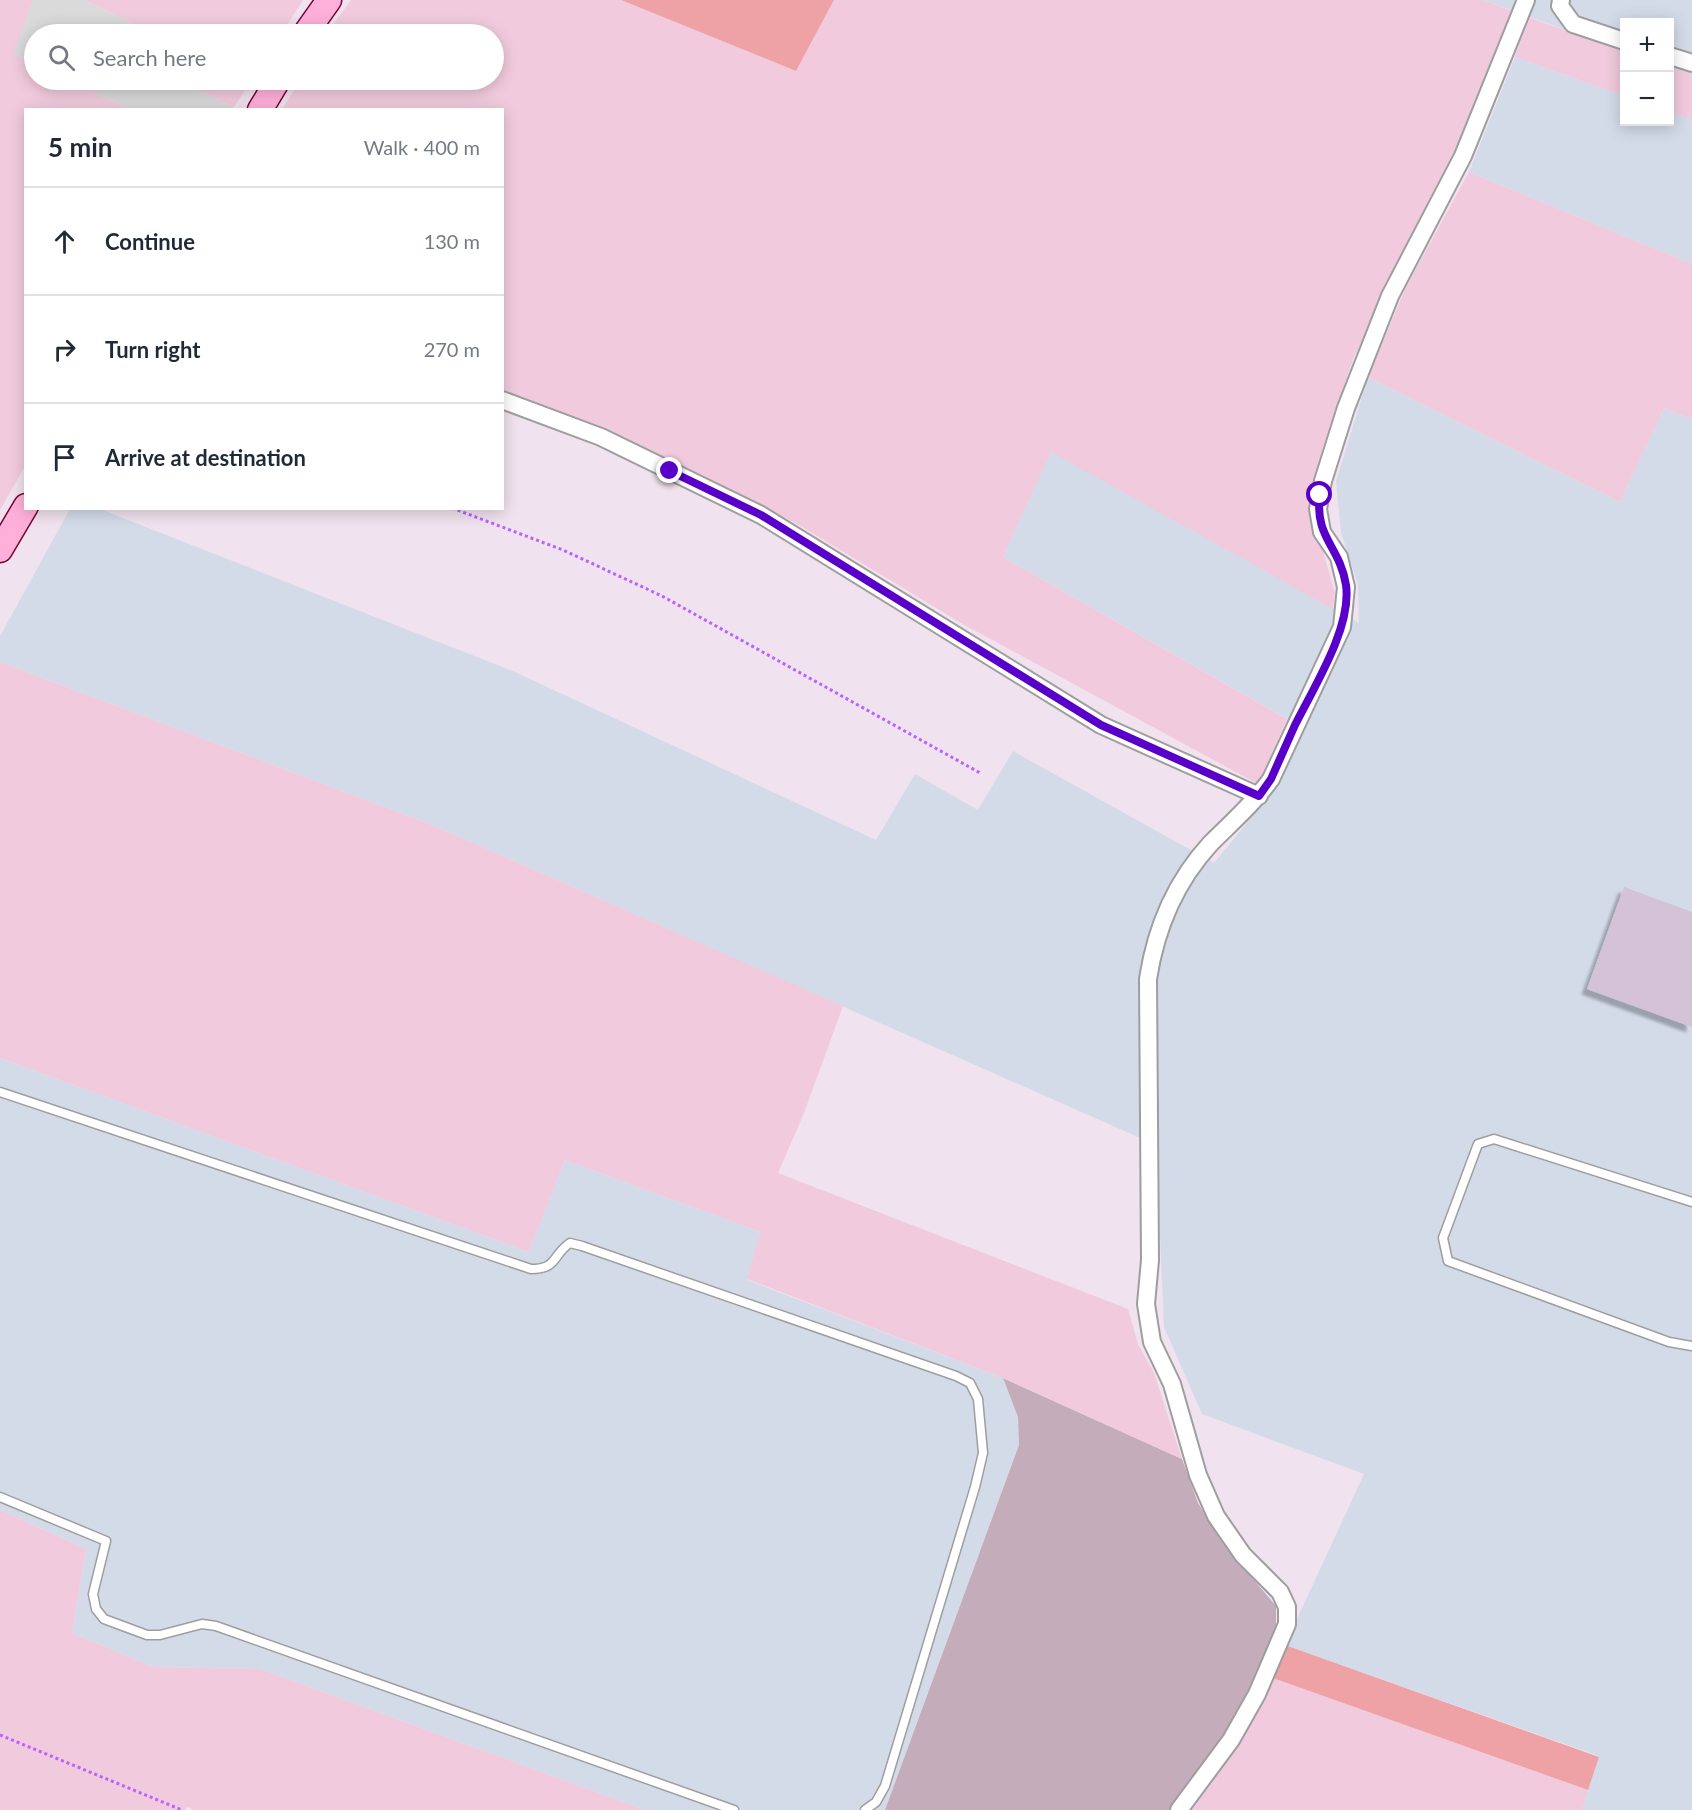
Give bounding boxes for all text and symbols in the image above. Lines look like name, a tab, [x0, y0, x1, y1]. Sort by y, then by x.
map controls	[1620, 18, 1674, 126]
button: +	[1620, 18, 1674, 72]
search box	[24, 24, 504, 90]
icon: search	[45, 41, 78, 74]
text: Search here	[93, 44, 206, 71]
button: −	[1620, 72, 1674, 126]
text: 5 min	[48, 131, 112, 163]
text: Walk · 400 m	[364, 135, 480, 159]
icon: ahead	[48, 225, 81, 258]
text: Continue	[105, 228, 195, 255]
text: 130 m	[424, 229, 480, 253]
icon: right	[48, 333, 81, 366]
text: Turn right	[105, 336, 200, 363]
text: 270 m	[424, 337, 480, 361]
icon: arrive	[48, 441, 81, 474]
text: Arrive at destination	[105, 444, 306, 471]
route end	[656, 457, 682, 483]
route start	[1306, 481, 1332, 507]

